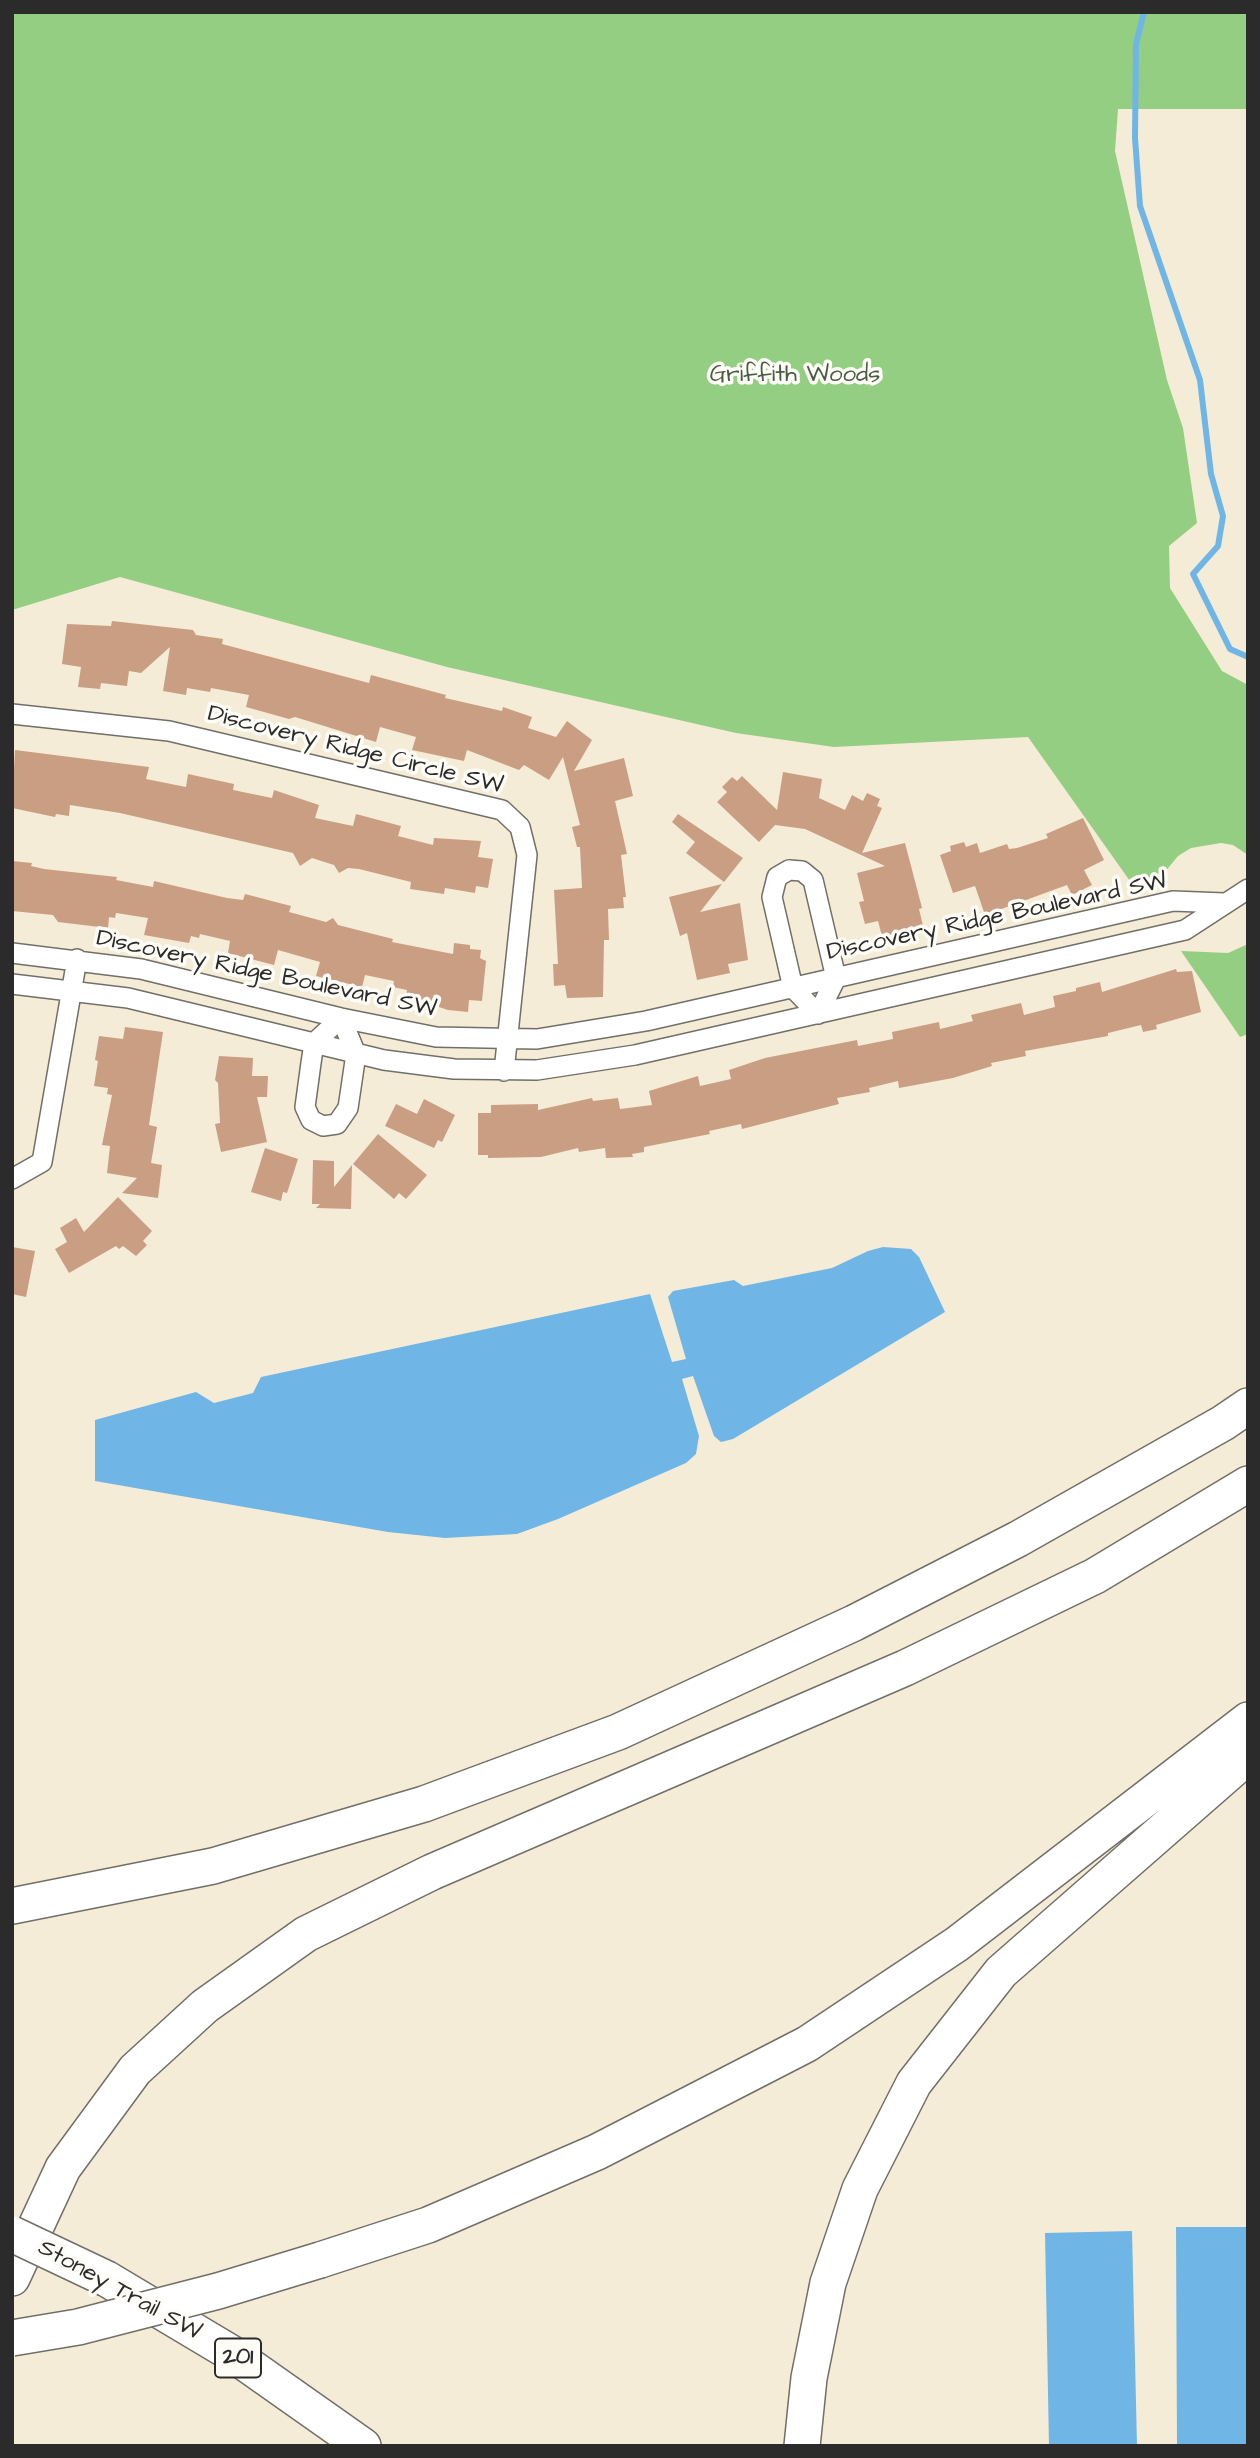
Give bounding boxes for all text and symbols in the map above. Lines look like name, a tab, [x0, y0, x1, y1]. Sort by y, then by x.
park label: Griffith Woods	[710, 362, 880, 390]
street label: Discovery Ridge Circle SW	[205, 700, 505, 802]
street label: Discovery Ridge Boulevard SW	[824, 868, 1170, 968]
street label: Discovery Ridge Boulevard SW	[93, 925, 439, 1025]
street label: Stoney Trail SW	[33, 2234, 205, 2348]
road number: 201	[215, 2338, 261, 2378]

